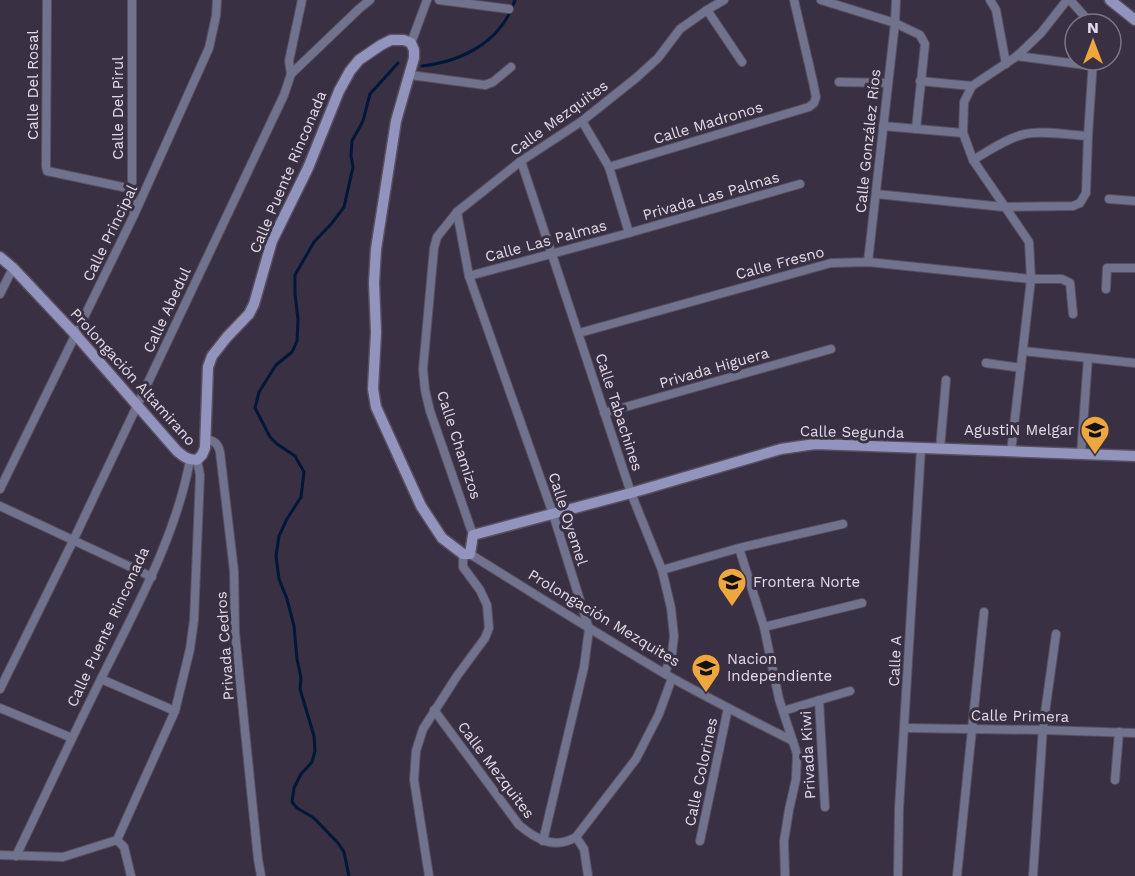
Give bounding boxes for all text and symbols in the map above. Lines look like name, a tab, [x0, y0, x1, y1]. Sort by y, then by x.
north arrow	[1063, 12, 1123, 72]
text: N	[1087, 18, 1099, 37]
street label: Calle Del Rosal	[24, 30, 42, 140]
street label: Calle Del Pirul	[109, 56, 127, 160]
street label: Calle González Ríos	[851, 68, 885, 214]
street label: Calle Mezquites	[507, 76, 611, 160]
street label: Calle Puente Rinconada	[246, 88, 331, 256]
street label: Calle Madronos	[651, 98, 765, 148]
street label: Privada Las Palmas	[641, 168, 782, 224]
street label: Calle Principal	[79, 181, 141, 284]
street label: Calle Las Palmas	[483, 216, 609, 266]
street label: Calle Fresno	[734, 243, 826, 283]
street label: Calle Abedul	[139, 264, 195, 356]
street label: Prolongación Altamirano	[67, 305, 199, 449]
street label: Privada Higuera	[657, 344, 771, 392]
street label: Calle Tabachines	[591, 351, 647, 473]
street label: Calle Chamizos	[433, 389, 485, 502]
school or university icon: AgustiN Melgar	[1079, 414, 1111, 456]
place label: AgustiN Melgar	[964, 421, 1074, 439]
street label: Calle Segunda	[800, 422, 905, 442]
street label: Calle Oyemel	[544, 470, 592, 568]
street label: Calle Puente Rinconada	[63, 544, 153, 710]
street label: Prolongación Mezquites	[525, 566, 683, 671]
school or university icon: Frontera Norte	[716, 566, 748, 608]
place label: Frontera Norte	[753, 573, 860, 591]
street label: Privada Cedros	[212, 591, 238, 701]
street label: Calle A	[885, 635, 905, 687]
place label: Nacion Independiente	[727, 650, 832, 685]
school or university icon: Nacion Independiente	[690, 652, 722, 694]
street label: Calle Primera	[971, 706, 1070, 726]
street label: Privada Kiwi	[797, 710, 819, 800]
street label: Calle Colorines	[681, 716, 721, 828]
street label: Calle Mezquites	[454, 718, 538, 822]

